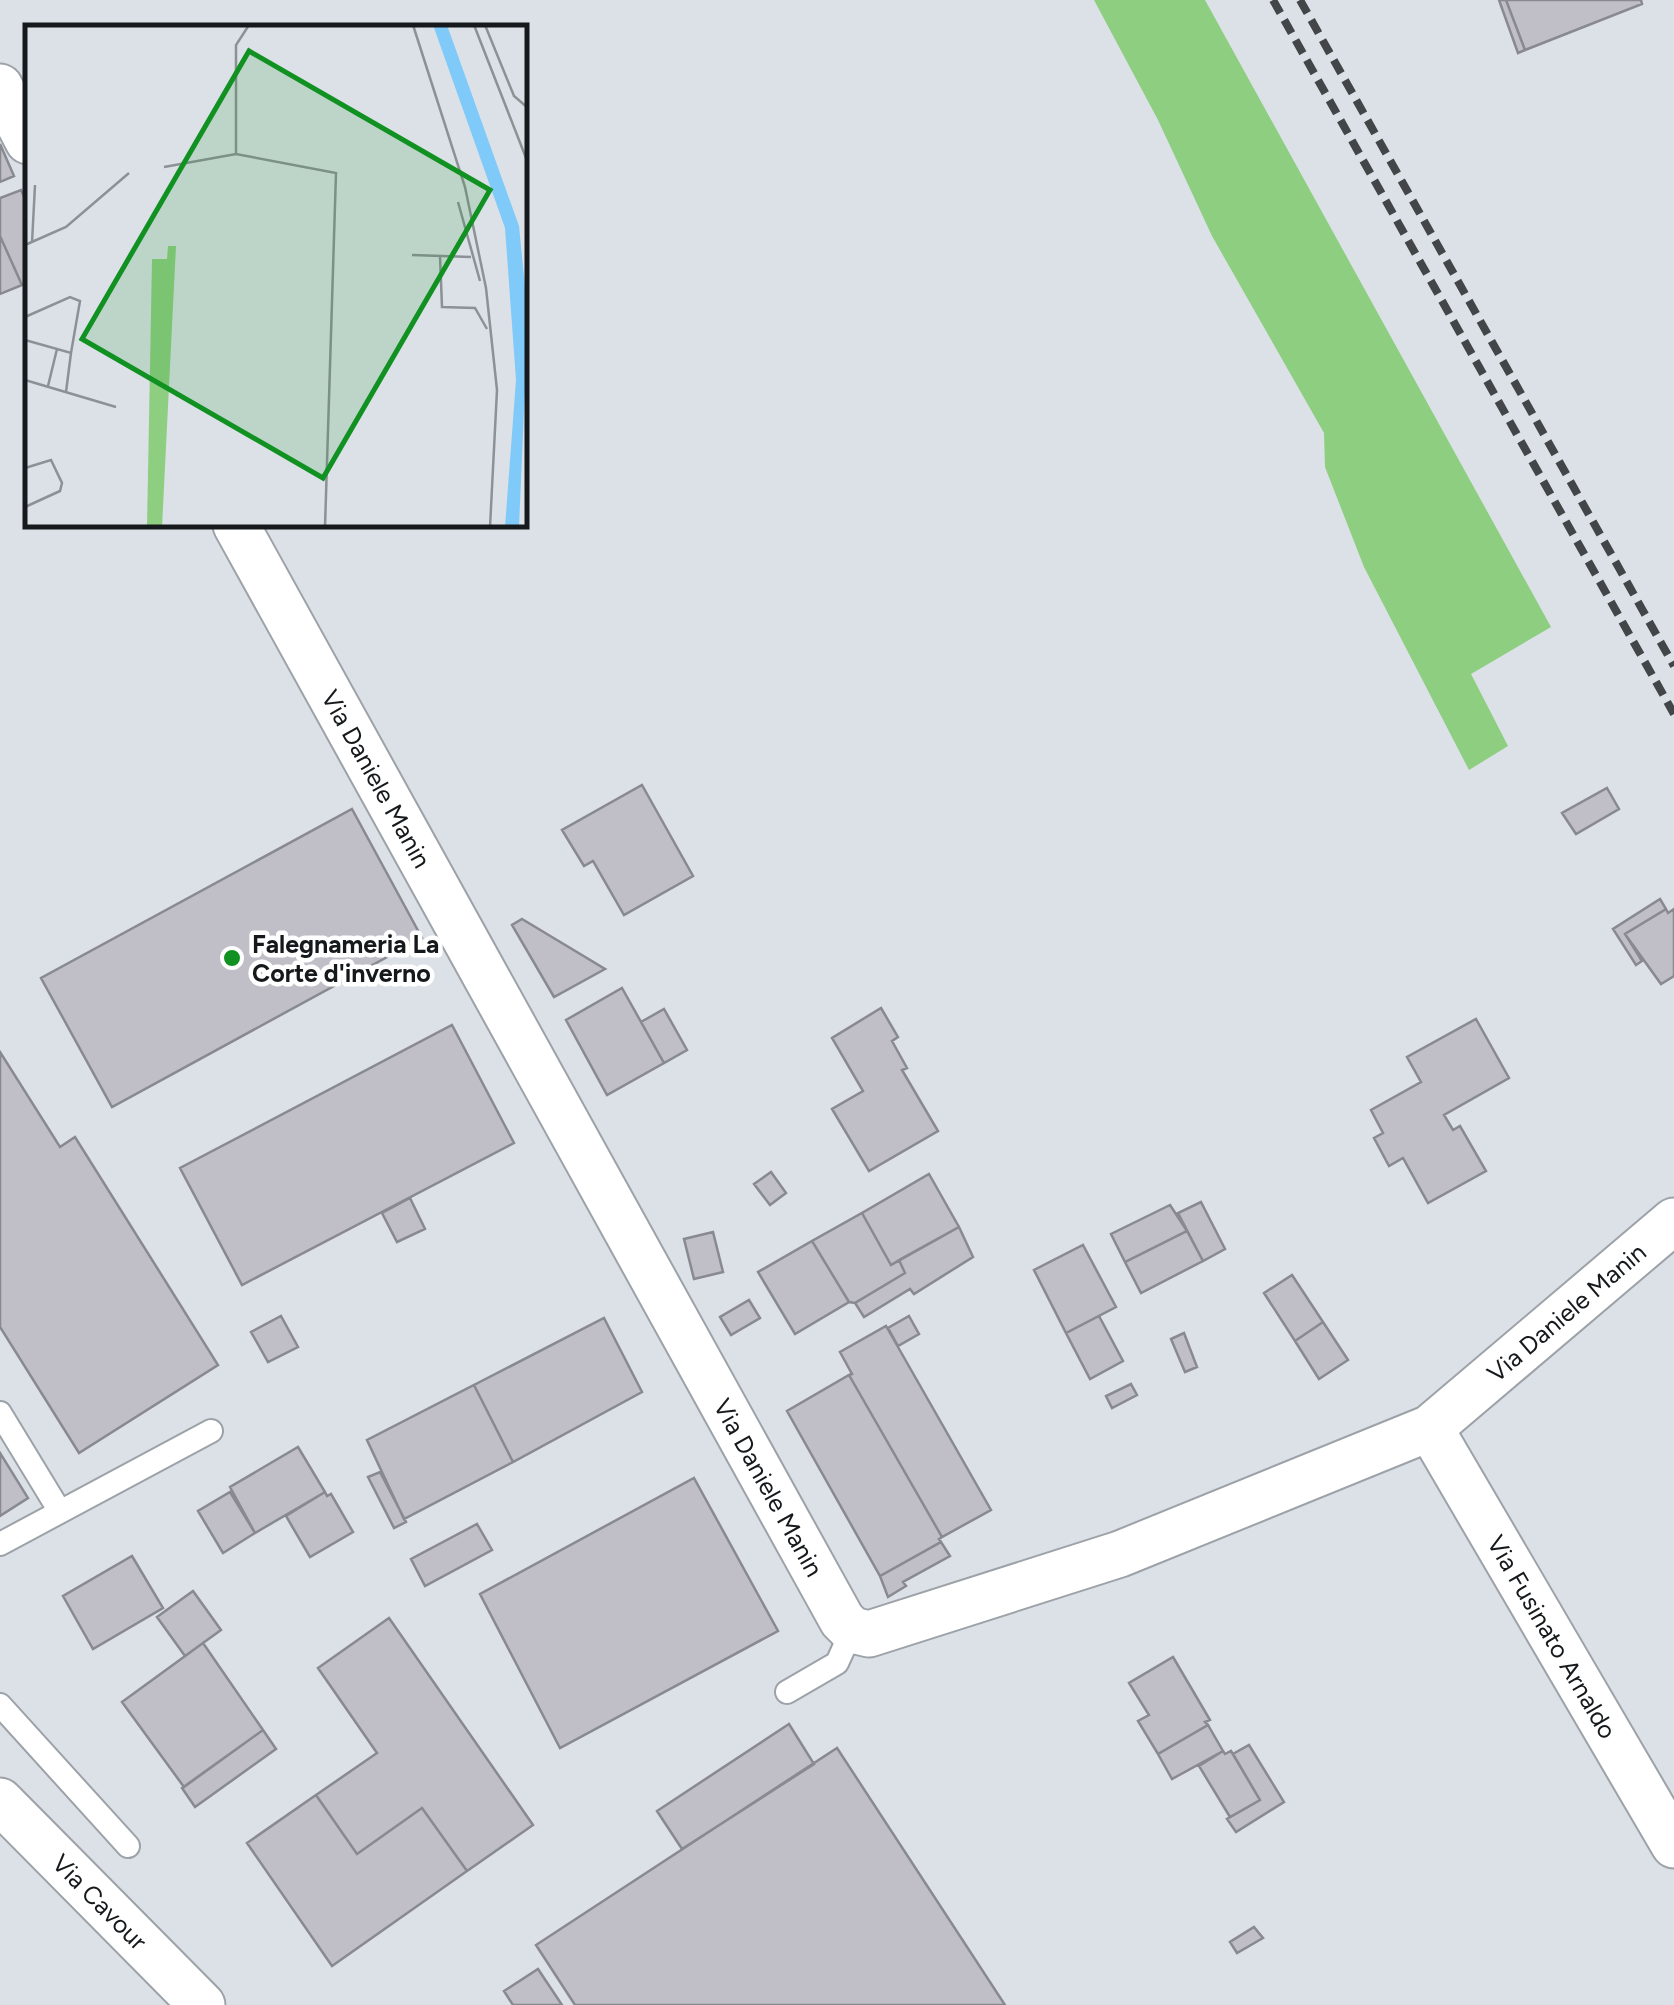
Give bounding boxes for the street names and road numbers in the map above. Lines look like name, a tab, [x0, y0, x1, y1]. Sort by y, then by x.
street label: Via Daniele Manin	[315, 685, 438, 873]
street label: Via Daniele Manin	[1481, 1237, 1652, 1388]
street label: Via Daniele Manin	[707, 1393, 830, 1582]
street label: Via Fusinato Arnaldo	[1481, 1530, 1623, 1744]
street label: Via Cavour	[46, 1848, 154, 1956]

